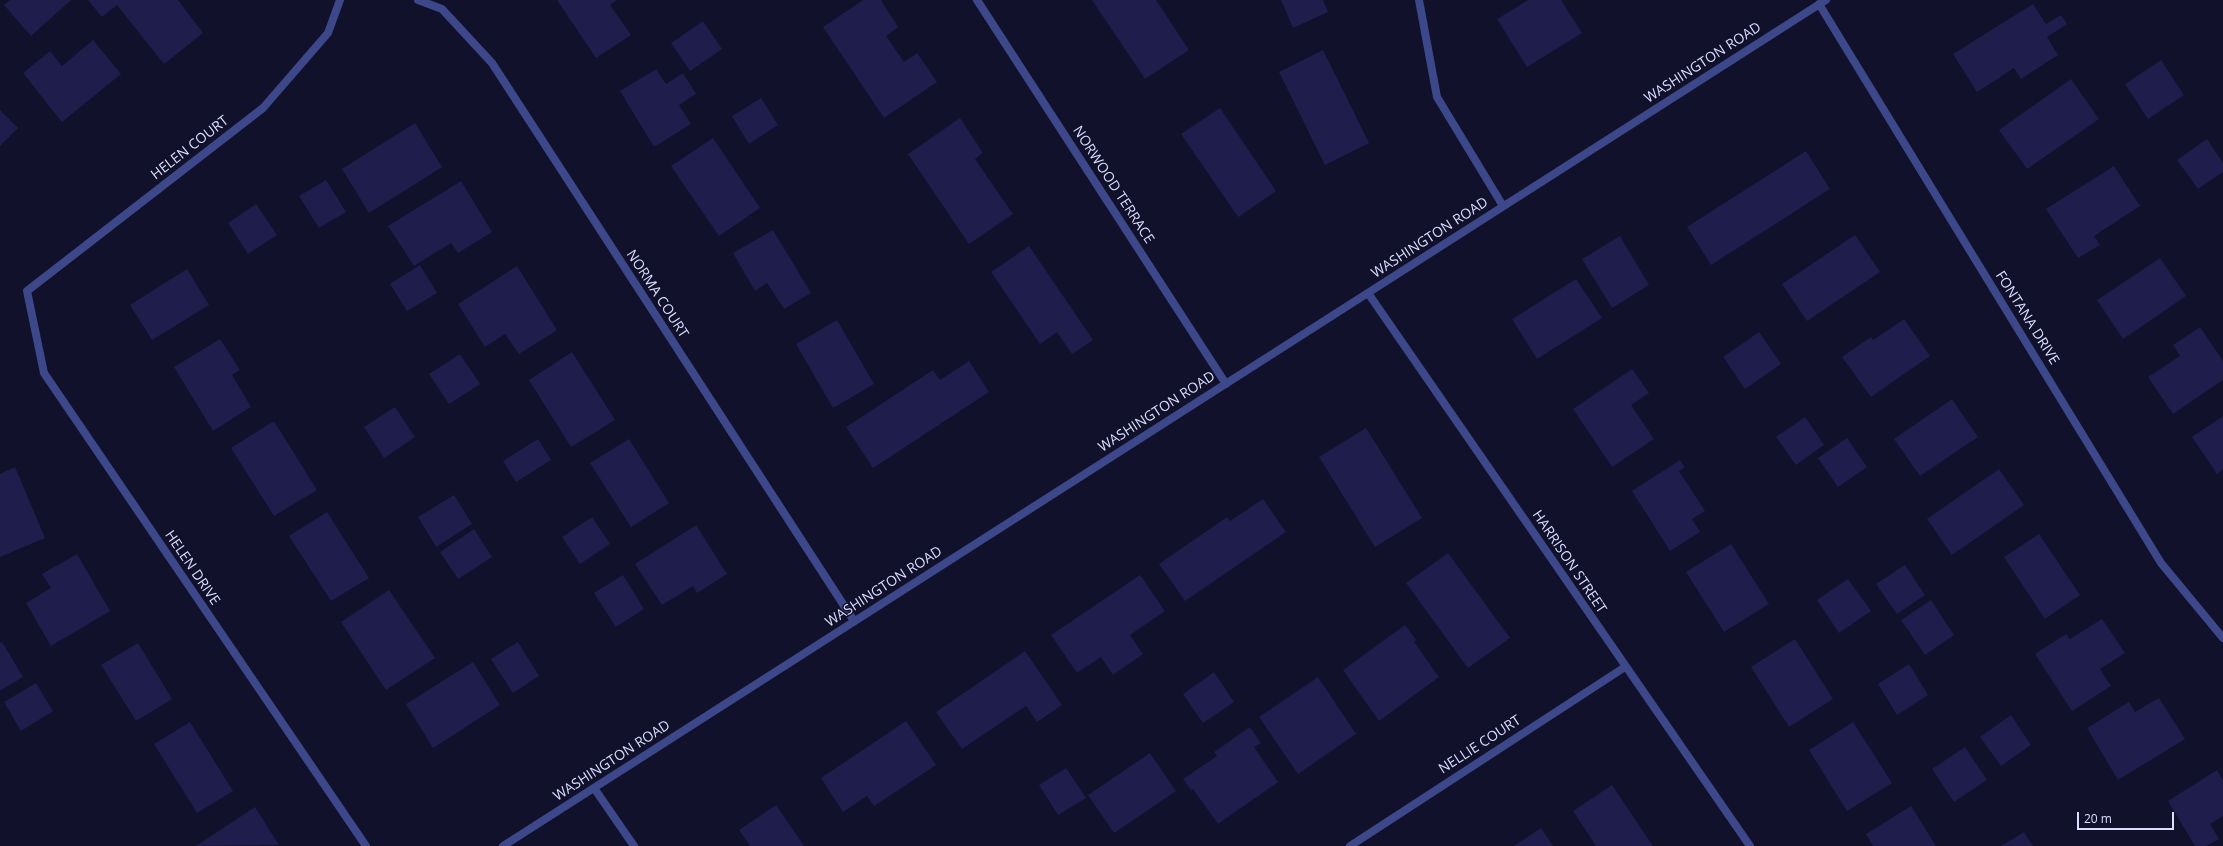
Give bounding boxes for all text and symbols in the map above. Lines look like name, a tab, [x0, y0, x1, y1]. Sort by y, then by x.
street label: WASHINGTON ROAD	[1642, 19, 1764, 107]
street label: HELEN COURT	[148, 113, 232, 183]
street label: NORWOOD TERRACE	[1069, 123, 1157, 247]
street label: WASHINGTON ROAD	[1369, 194, 1491, 282]
street label: NORMA COURT	[622, 247, 692, 341]
street label: FONTANA DRIVE	[1992, 268, 2062, 368]
street label: WASHINGTON ROAD	[1096, 368, 1218, 456]
street label: HARRISON STREET	[1528, 507, 1610, 617]
street label: HELEN DRIVE	[161, 528, 223, 608]
street label: WASHINGTON ROAD	[823, 543, 945, 631]
street label: NELLIE COURT	[1436, 712, 1524, 778]
street label: WASHINGTON ROAD	[551, 717, 673, 805]
scale bar	[2079, 804, 2176, 830]
text: 20 m	[2084, 810, 2112, 827]

